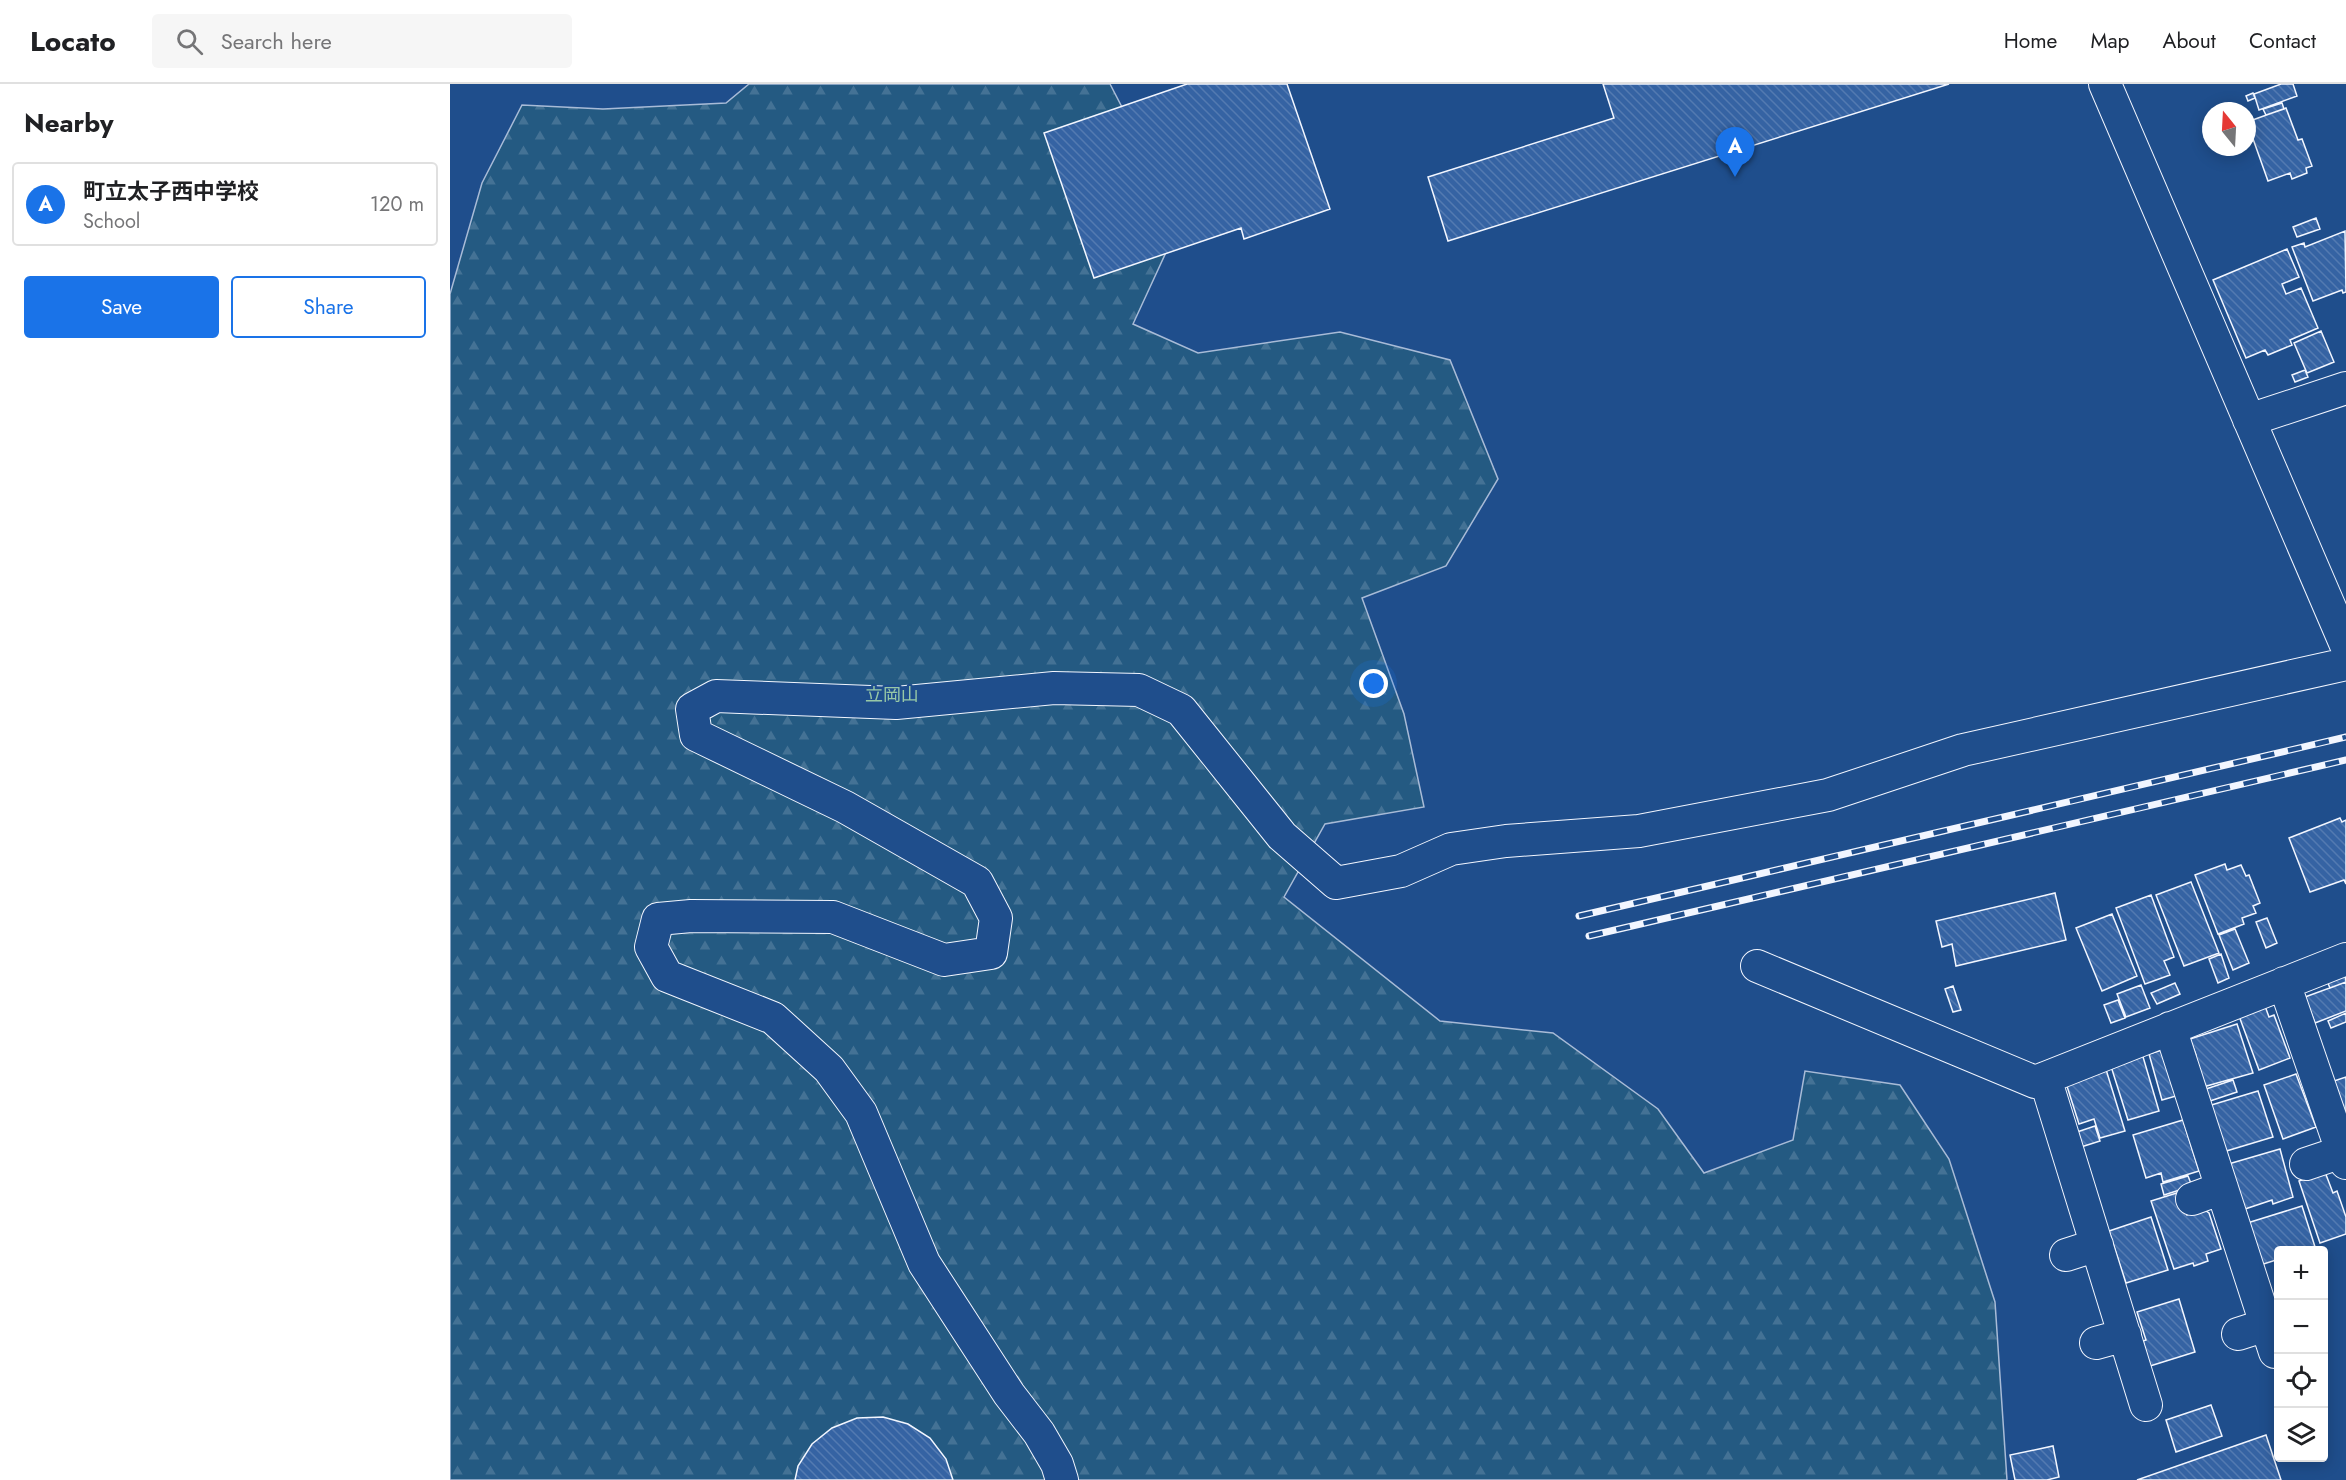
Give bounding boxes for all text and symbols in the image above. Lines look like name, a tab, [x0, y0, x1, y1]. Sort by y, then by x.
search box	[152, 14, 572, 68]
text: Locato	[30, 21, 116, 62]
icon: search	[173, 25, 206, 58]
text: Search here	[221, 25, 332, 57]
text: Home	[2004, 26, 2057, 56]
text: Map	[2090, 26, 2130, 56]
text: About	[2163, 26, 2216, 56]
text: Contact	[2249, 26, 2316, 56]
north arrow	[2202, 102, 2256, 156]
text: Nearby	[24, 104, 113, 142]
pin: A	[1716, 128, 1754, 177]
text: 町立太子西中学校	[83, 175, 259, 207]
text: A	[38, 190, 53, 219]
text: 120 m	[370, 190, 424, 219]
text: School	[83, 207, 140, 236]
button: Save	[24, 276, 219, 338]
button: Share	[231, 276, 426, 338]
your location	[1359, 669, 1388, 698]
park label: 立岡山	[865, 682, 919, 708]
map controls	[2274, 1246, 2328, 1462]
button: +	[2274, 1246, 2328, 1300]
button: −	[2274, 1300, 2328, 1354]
button: locate	[2274, 1354, 2328, 1408]
button: layers	[2274, 1408, 2328, 1462]

